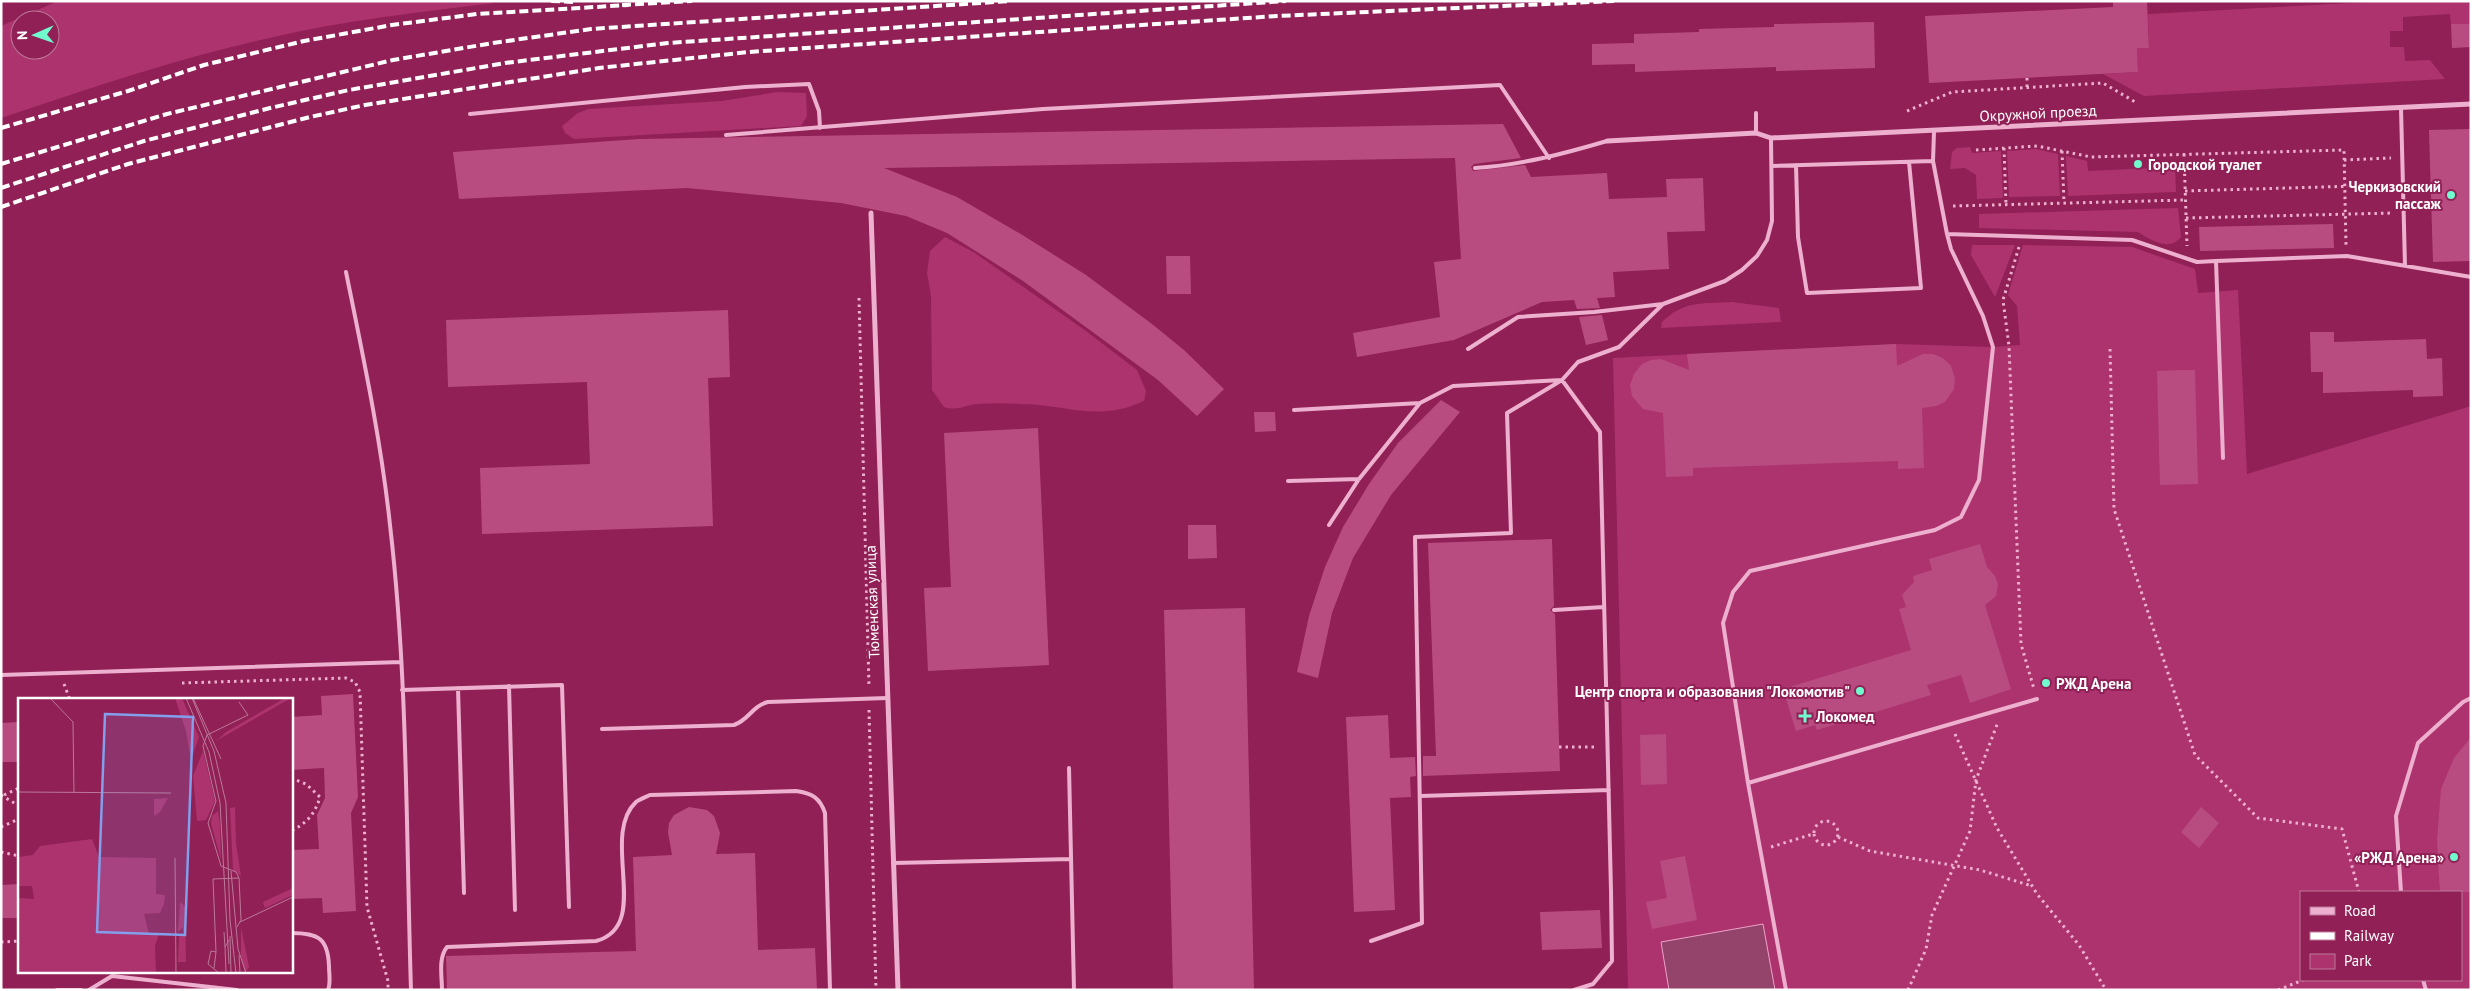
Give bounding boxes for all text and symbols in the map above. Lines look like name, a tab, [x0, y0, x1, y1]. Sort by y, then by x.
north arrow	[10, 10, 60, 60]
text: N	[13, 31, 31, 40]
street label: Окружной проезд	[1979, 100, 2097, 126]
place label: Городской туалет	[2148, 155, 2262, 174]
marker: Городской туалет	[2132, 158, 2144, 170]
place label: Черкизовский пассаж	[2348, 177, 2442, 213]
marker: Черкизовский пассаж	[2445, 189, 2457, 201]
street label: Тюменская улица	[861, 545, 883, 659]
place label: РЖД Арена	[2056, 674, 2131, 693]
marker: РЖД Арена	[2040, 677, 2052, 689]
place label: Центр спорта и образования "Локомотив"	[1575, 682, 1850, 701]
marker: Центр спорта и образования "Локомотив"	[1854, 685, 1866, 697]
inset map	[18, 698, 292, 974]
place label: Локомед	[1815, 707, 1875, 726]
marker: Локомед	[1798, 709, 1812, 723]
place label: «РЖД Арена»	[2354, 848, 2444, 867]
marker: «РЖД Арена»	[2448, 851, 2460, 863]
legend	[2300, 891, 2462, 981]
text: Road	[2344, 901, 2376, 920]
text: Railway	[2344, 926, 2394, 945]
text: Park	[2344, 951, 2372, 970]

